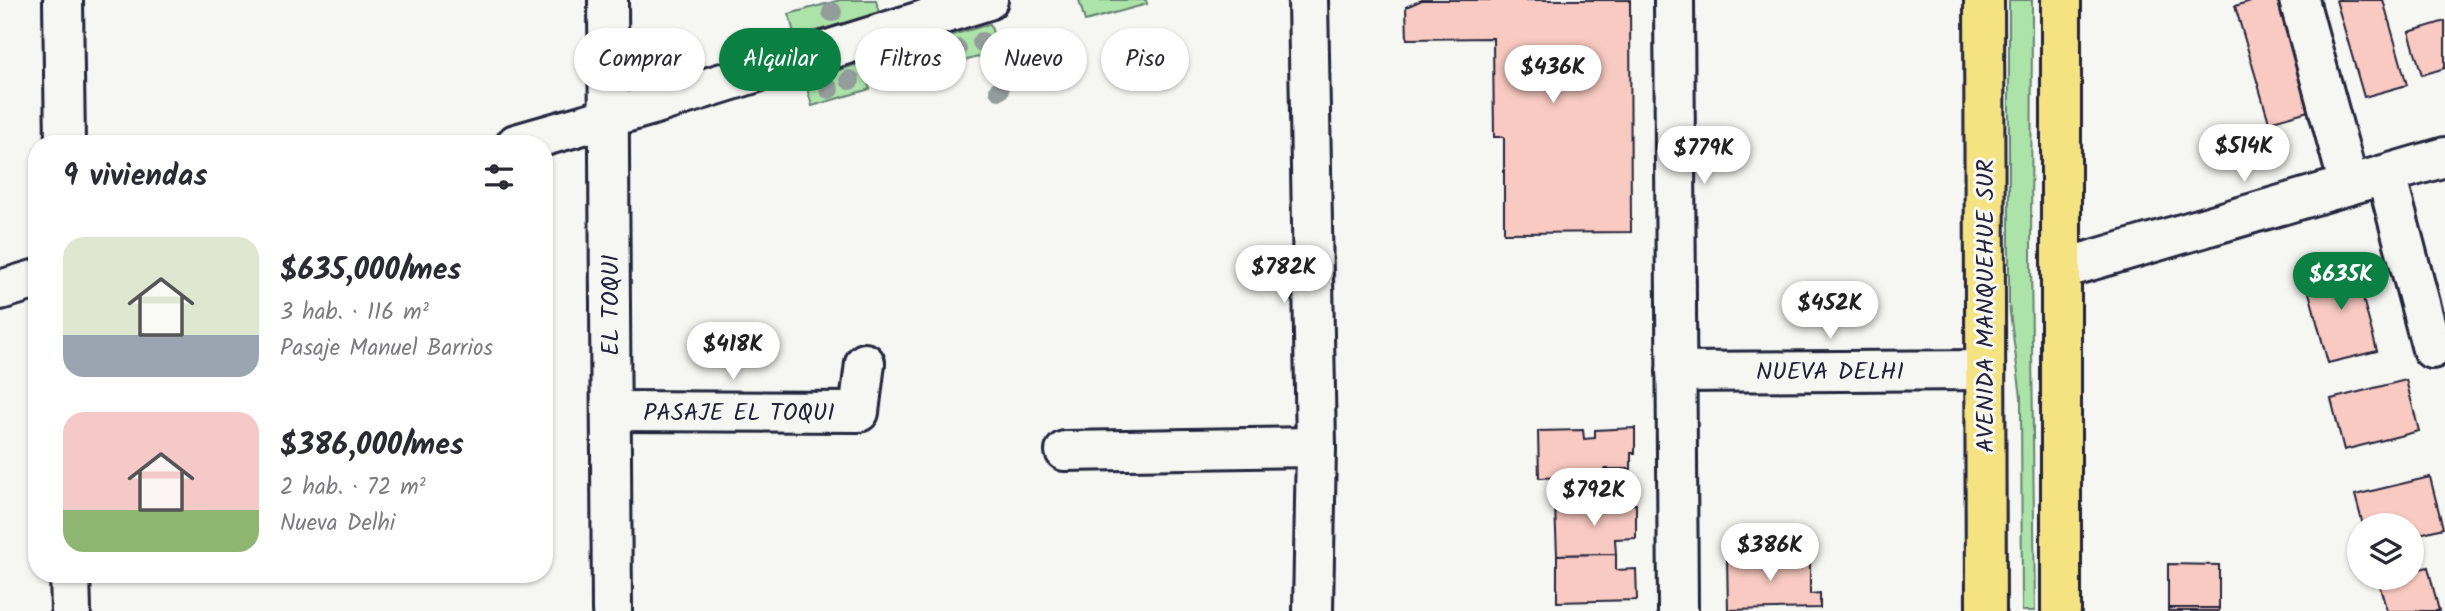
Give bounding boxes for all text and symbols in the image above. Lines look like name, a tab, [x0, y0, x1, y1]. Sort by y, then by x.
chip: Comprar	[574, 28, 705, 91]
chip: Alquilar	[719, 28, 841, 91]
chip: Filtros	[855, 28, 966, 91]
chip: Nuevo	[980, 28, 1087, 91]
chip: Piso	[1101, 28, 1189, 91]
pin: $436K	[1504, 46, 1602, 105]
text: $436K	[1520, 50, 1586, 86]
pin: $514K	[2195, 124, 2293, 184]
pin: $779K	[1655, 127, 1753, 186]
text: $514K	[2215, 129, 2273, 165]
text: $779K	[1674, 131, 1734, 167]
text: 9 viviendas	[63, 153, 207, 201]
icon: filters	[480, 158, 518, 196]
street label: AVENIDA MANQUEHUE SUR	[1967, 159, 2006, 453]
pin: $782K	[1235, 246, 1333, 305]
text: $635,000/mes	[280, 247, 461, 295]
text: $782K	[1251, 250, 1317, 286]
pin: $635K	[2292, 252, 2390, 312]
street label: EL TOQUI	[592, 254, 631, 356]
text: $635K	[2309, 257, 2373, 293]
icon: home	[119, 265, 203, 349]
pin: $452K	[1781, 282, 1879, 341]
text: $452K	[1797, 286, 1863, 322]
text: 3 hab. · 116 m²	[280, 295, 429, 331]
pin: $418K	[684, 322, 782, 382]
text: $418K	[703, 327, 763, 363]
text: Pasaje Manuel Barrios	[280, 331, 493, 367]
street label: NUEVA DELHI	[1756, 353, 1904, 392]
street label: PASAJE EL TOQUI	[643, 394, 835, 433]
text: $386,000/mes	[280, 422, 464, 470]
icon: home	[119, 440, 203, 524]
pin: $792K	[1545, 468, 1643, 528]
text: 2 hab. · 72 m²	[280, 470, 426, 506]
text: $792K	[1562, 473, 1626, 509]
text: Nueva Delhi	[280, 506, 395, 542]
map controls	[2347, 513, 2424, 590]
button: layers	[2347, 513, 2424, 590]
pin: $386K	[1721, 524, 1819, 583]
text: $386K	[1737, 528, 1803, 564]

